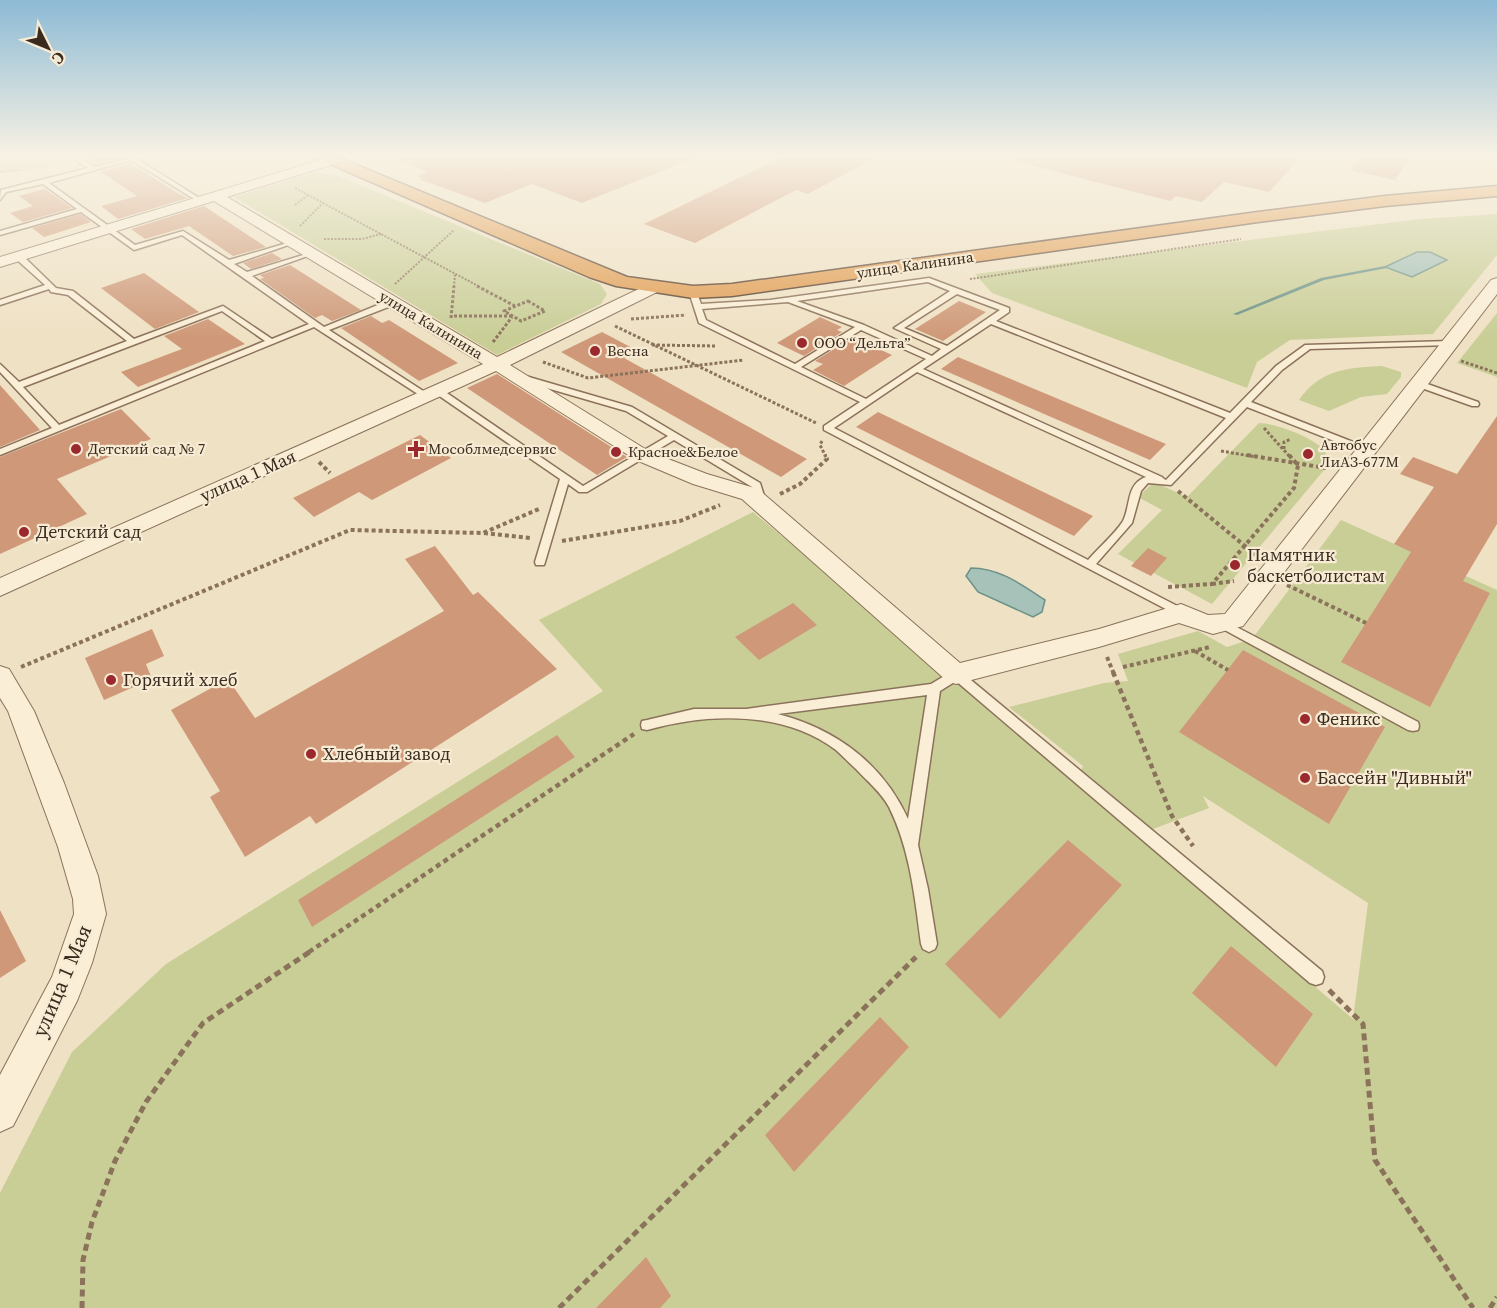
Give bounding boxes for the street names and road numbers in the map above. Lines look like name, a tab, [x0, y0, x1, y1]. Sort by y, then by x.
street label: улица Калинина	[855, 246, 975, 283]
street label: улица Калинина	[375, 285, 487, 364]
street label: улица 1 Мая	[196, 443, 300, 508]
street label: улица 1 Мая	[25, 920, 98, 1042]

